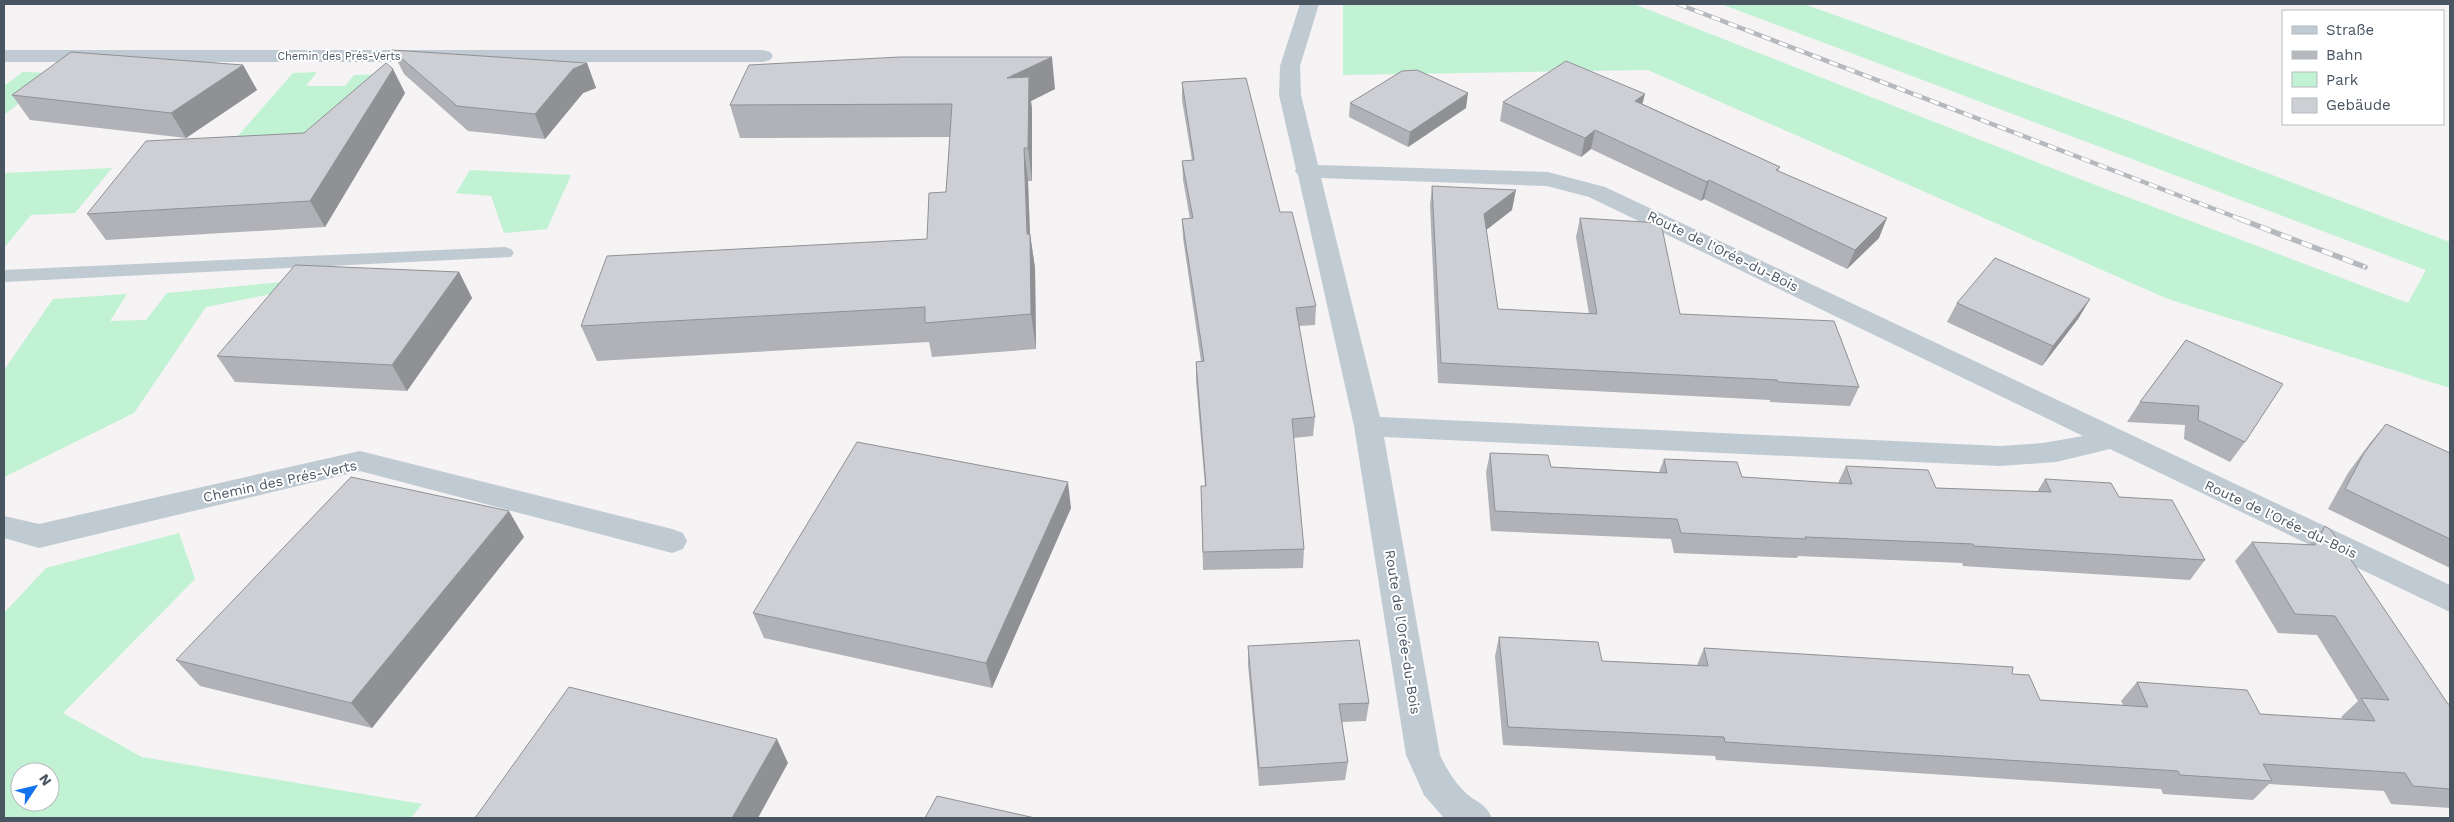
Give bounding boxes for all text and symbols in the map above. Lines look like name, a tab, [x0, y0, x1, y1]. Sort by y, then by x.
legend	[2282, 10, 2444, 125]
text: Straße	[2326, 21, 2374, 39]
text: Bahn	[2326, 46, 2363, 64]
street label: Chemin des Prés-Verts	[277, 50, 401, 63]
text: Park	[2326, 71, 2359, 89]
text: Gebäude	[2326, 96, 2391, 114]
street label: Route de l'Orée-du-Bois	[1645, 207, 1801, 295]
street label: Chemin des Prés-Verts	[202, 457, 358, 505]
street label: Route de l'Orée-du-Bois	[2202, 477, 2360, 561]
street label: Route de l'Orée-du-Bois	[1382, 549, 1424, 715]
north arrow	[10, 762, 60, 812]
text: N	[36, 771, 55, 788]

